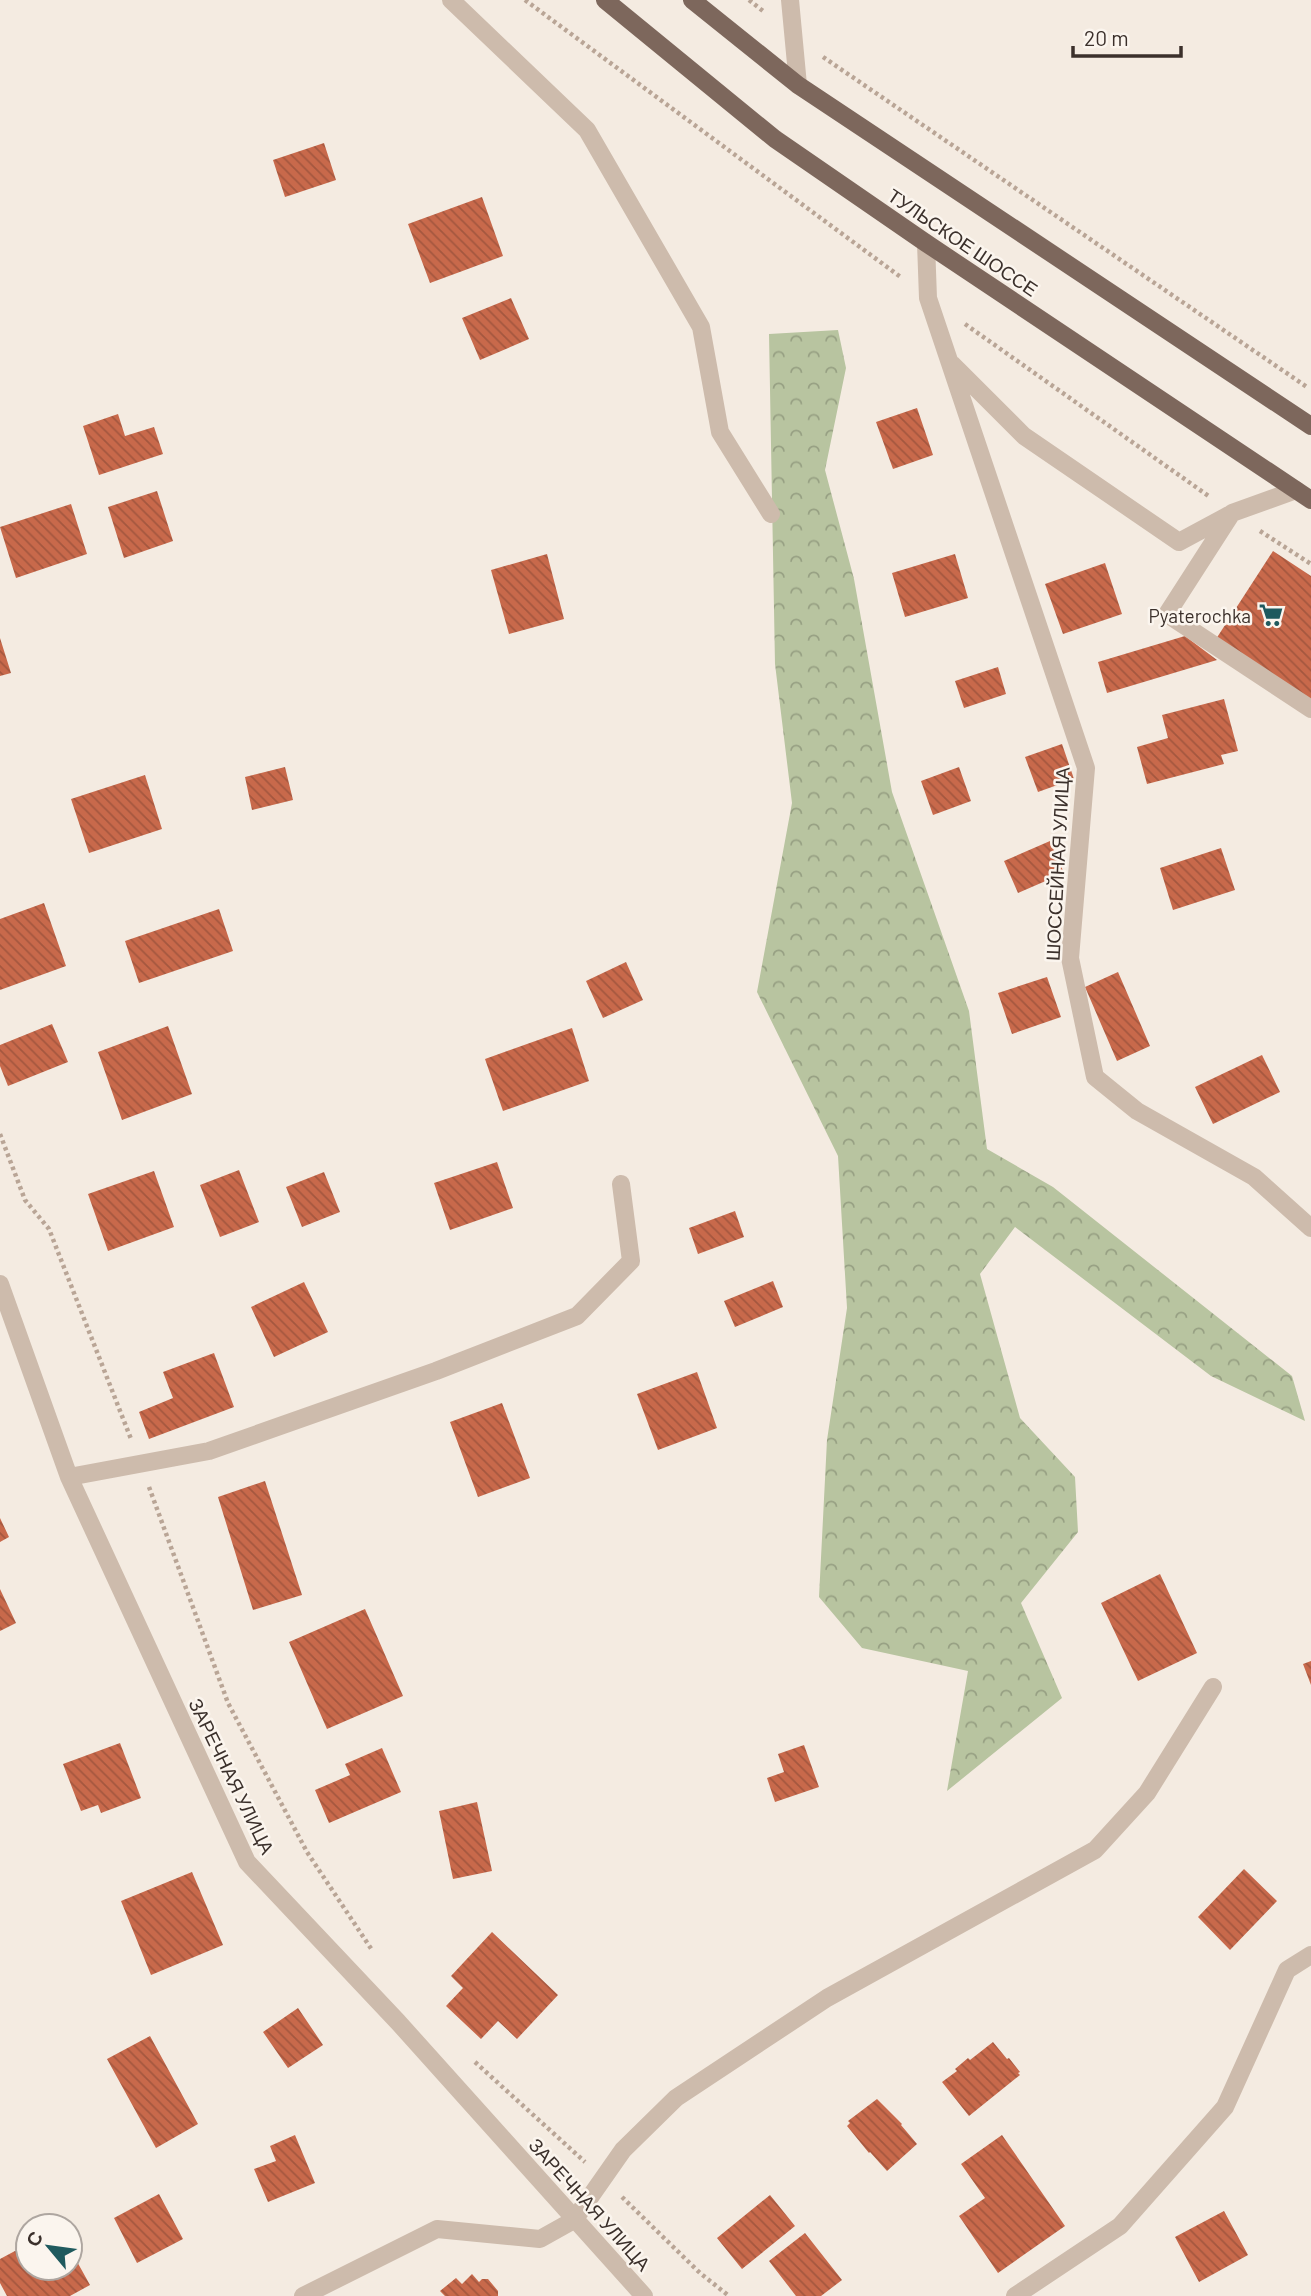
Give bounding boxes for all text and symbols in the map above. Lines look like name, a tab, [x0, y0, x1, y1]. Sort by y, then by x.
scale bar	[1073, 14, 1182, 58]
text: 20 m	[1084, 25, 1129, 50]
street label: ТУЛЬСКОЕ ШОССЕ	[884, 183, 1042, 301]
supermarket icon: Pyaterochka	[1257, 601, 1285, 629]
place label: Pyaterochka	[1148, 604, 1251, 627]
street label: ШОССЕЙНАЯ УЛИЦА	[1040, 766, 1074, 962]
street label: ЗАРЕЧНАЯ УЛИЦА	[184, 1694, 280, 1858]
street label: ЗАРЕЧНАЯ УЛИЦА	[524, 2133, 656, 2275]
north arrow	[14, 2212, 84, 2282]
text: С	[20, 2227, 47, 2250]

